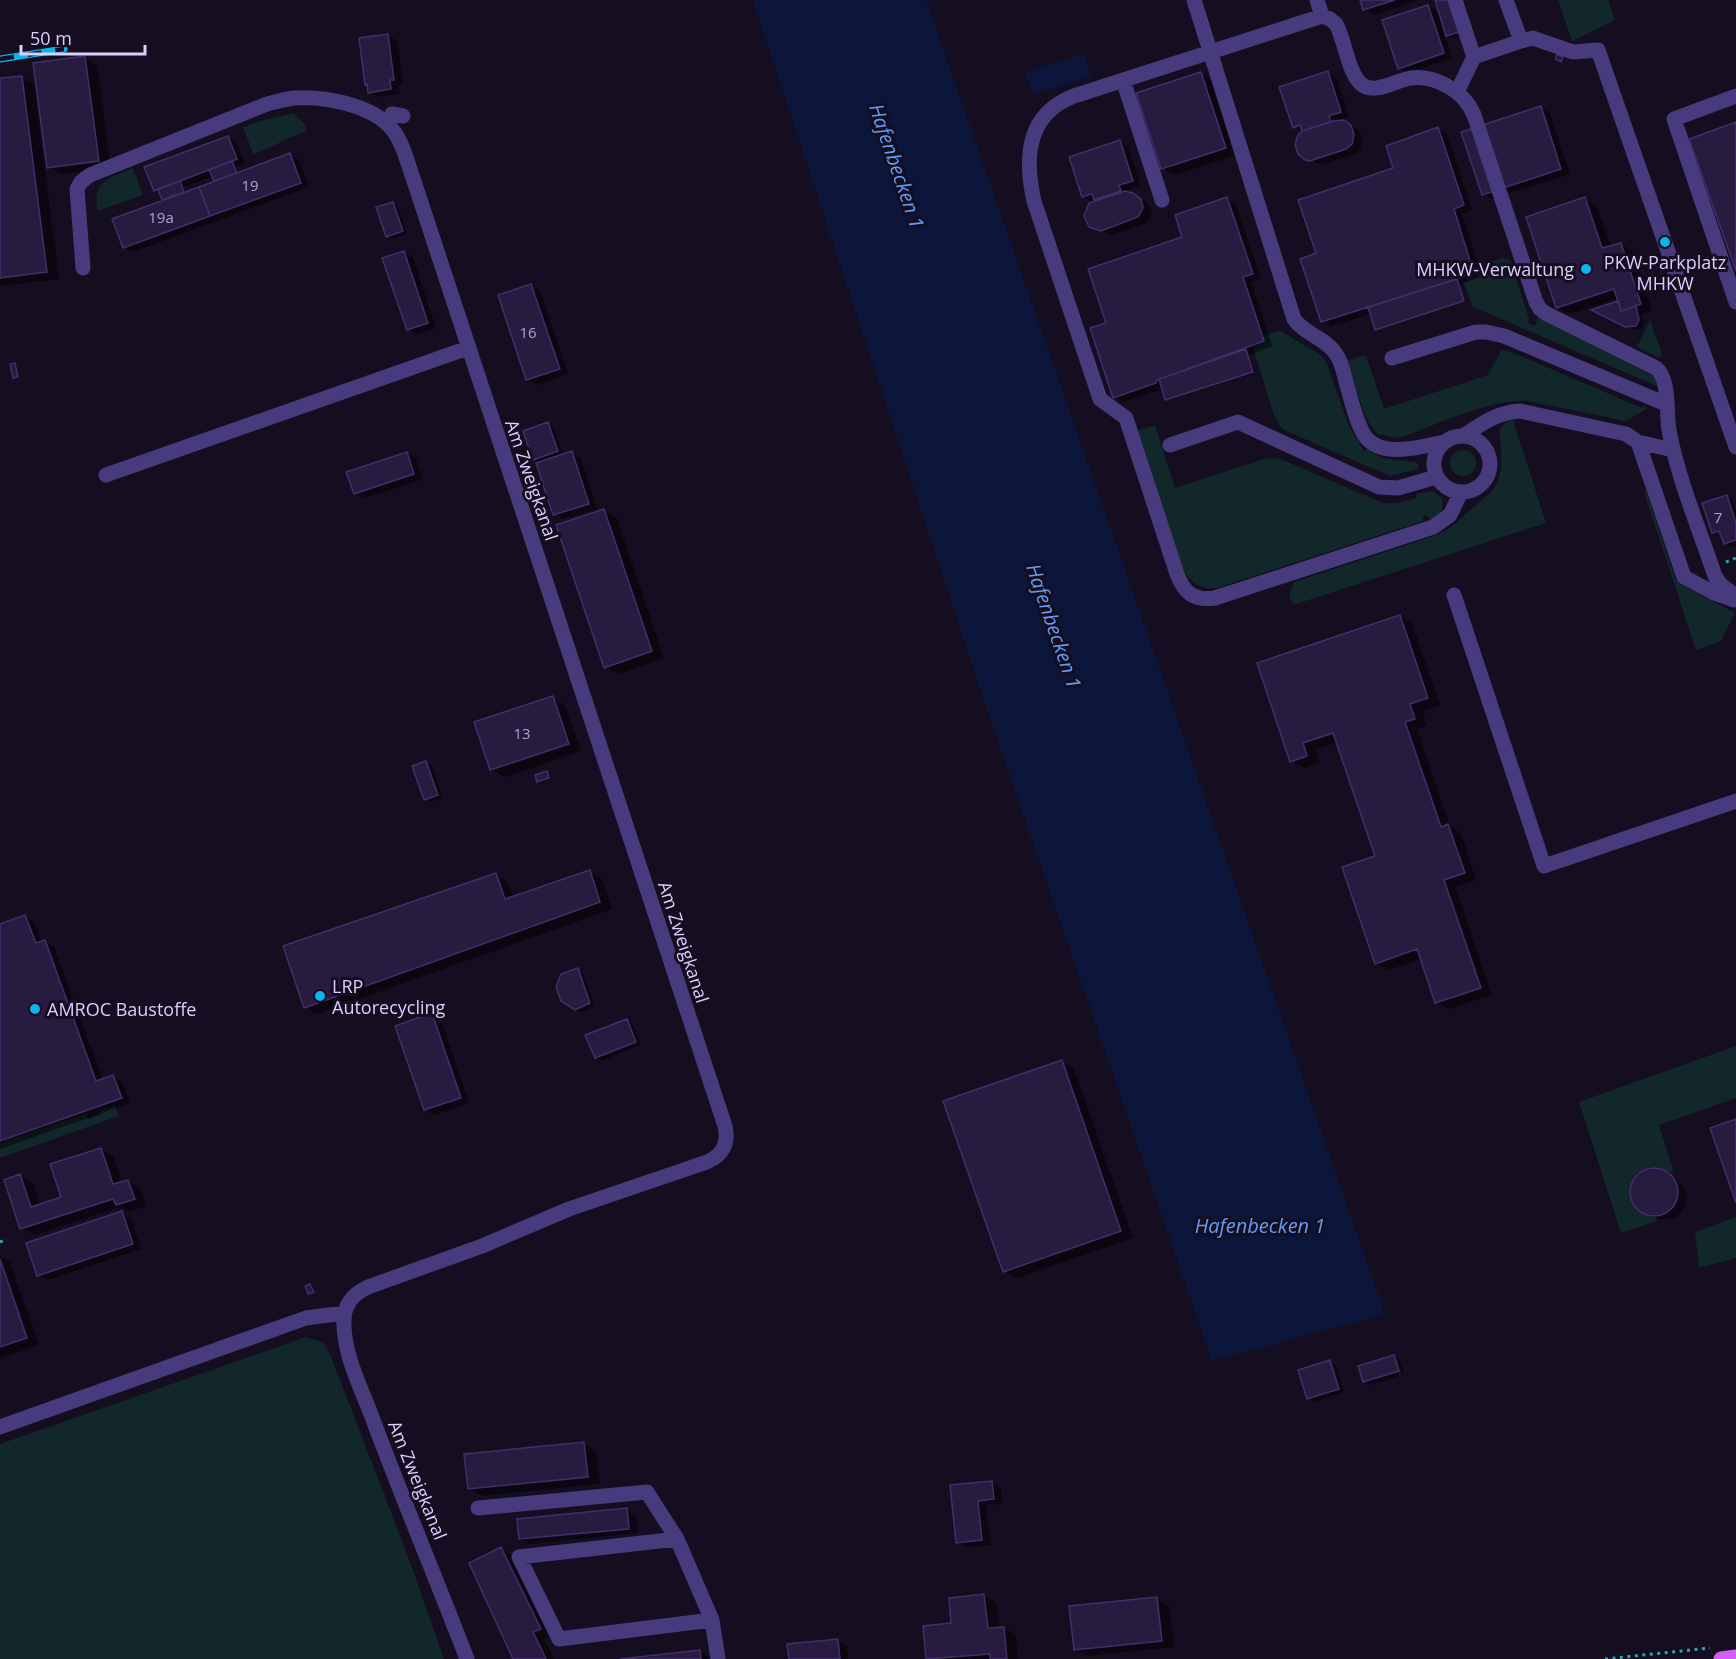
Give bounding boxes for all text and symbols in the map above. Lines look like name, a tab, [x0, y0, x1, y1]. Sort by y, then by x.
scale bar	[21, 18, 146, 56]
text: 50 m	[30, 26, 72, 50]
water label: Hafenbecken 1	[863, 100, 931, 232]
house number: 19	[241, 175, 259, 195]
house number: 19a	[148, 207, 174, 227]
marker: PKW-Parkplatz MHKW	[1658, 235, 1672, 249]
place label: PKW-Parkplatz MHKW	[1604, 250, 1726, 295]
place label: MHKW-Verwaltung	[1416, 257, 1574, 281]
marker: MHKW-Verwaltung	[1579, 262, 1593, 276]
house number: 16	[519, 322, 537, 342]
street label: Am Zweigkanal	[500, 416, 564, 544]
house number: 7	[1714, 507, 1722, 527]
water label: Hafenbecken 1	[1020, 560, 1088, 692]
house number: 13	[513, 723, 531, 743]
street label: Am Zweigkanal	[653, 878, 715, 1006]
place label: LRP Autorecycling	[332, 974, 446, 1019]
marker: LRP Autorecycling	[313, 989, 327, 1003]
place label: AMROC Baustoffe	[47, 997, 196, 1021]
marker: AMROC Baustoffe	[28, 1002, 42, 1016]
water label: Hafenbecken 1	[1195, 1212, 1325, 1239]
street label: Am Zweigkanal	[383, 1417, 453, 1543]

